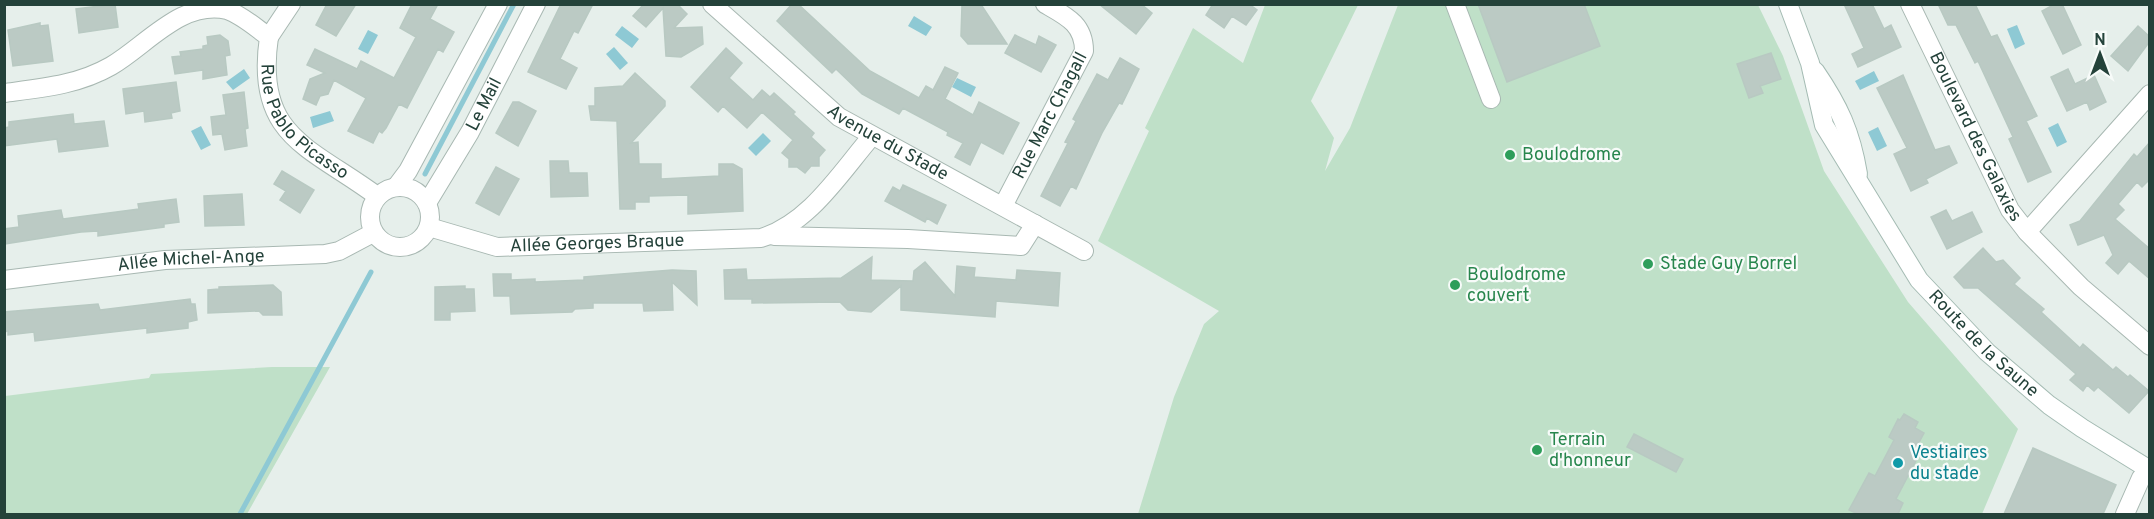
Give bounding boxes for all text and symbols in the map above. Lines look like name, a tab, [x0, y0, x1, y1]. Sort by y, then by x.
north arrow	[2070, 24, 2130, 84]
text: N	[2094, 31, 2106, 51]
street label: Rue Marc Chagall	[1008, 48, 1093, 183]
street label: Boulevard des Galaxies	[1924, 48, 2027, 227]
street label: Rue Pablo Picasso	[255, 63, 353, 185]
street label: Le Mail	[461, 74, 507, 135]
street label: Avenue du Stade	[822, 100, 952, 186]
place label: Boulodrome	[1522, 144, 1621, 167]
marker: Boulodrome	[1503, 148, 1517, 162]
street label: Allée Georges Braque	[509, 229, 685, 258]
street label: Allée Michel-Ange	[116, 245, 265, 277]
place label: Stade Guy Borrel	[1660, 253, 1797, 276]
marker: Stade Guy Borrel	[1641, 257, 1655, 271]
place label: Boulodrome couvert	[1467, 264, 1566, 308]
marker: Boulodrome couvert	[1448, 278, 1462, 292]
street label: Route de la Saune	[1923, 285, 2043, 403]
place label: Terrain d'honneur	[1549, 429, 1631, 473]
place label: Vestiaires du stade	[1910, 442, 1987, 486]
marker: Terrain d'honneur	[1530, 443, 1544, 457]
marker: Vestiaires du stade	[1891, 456, 1905, 470]

